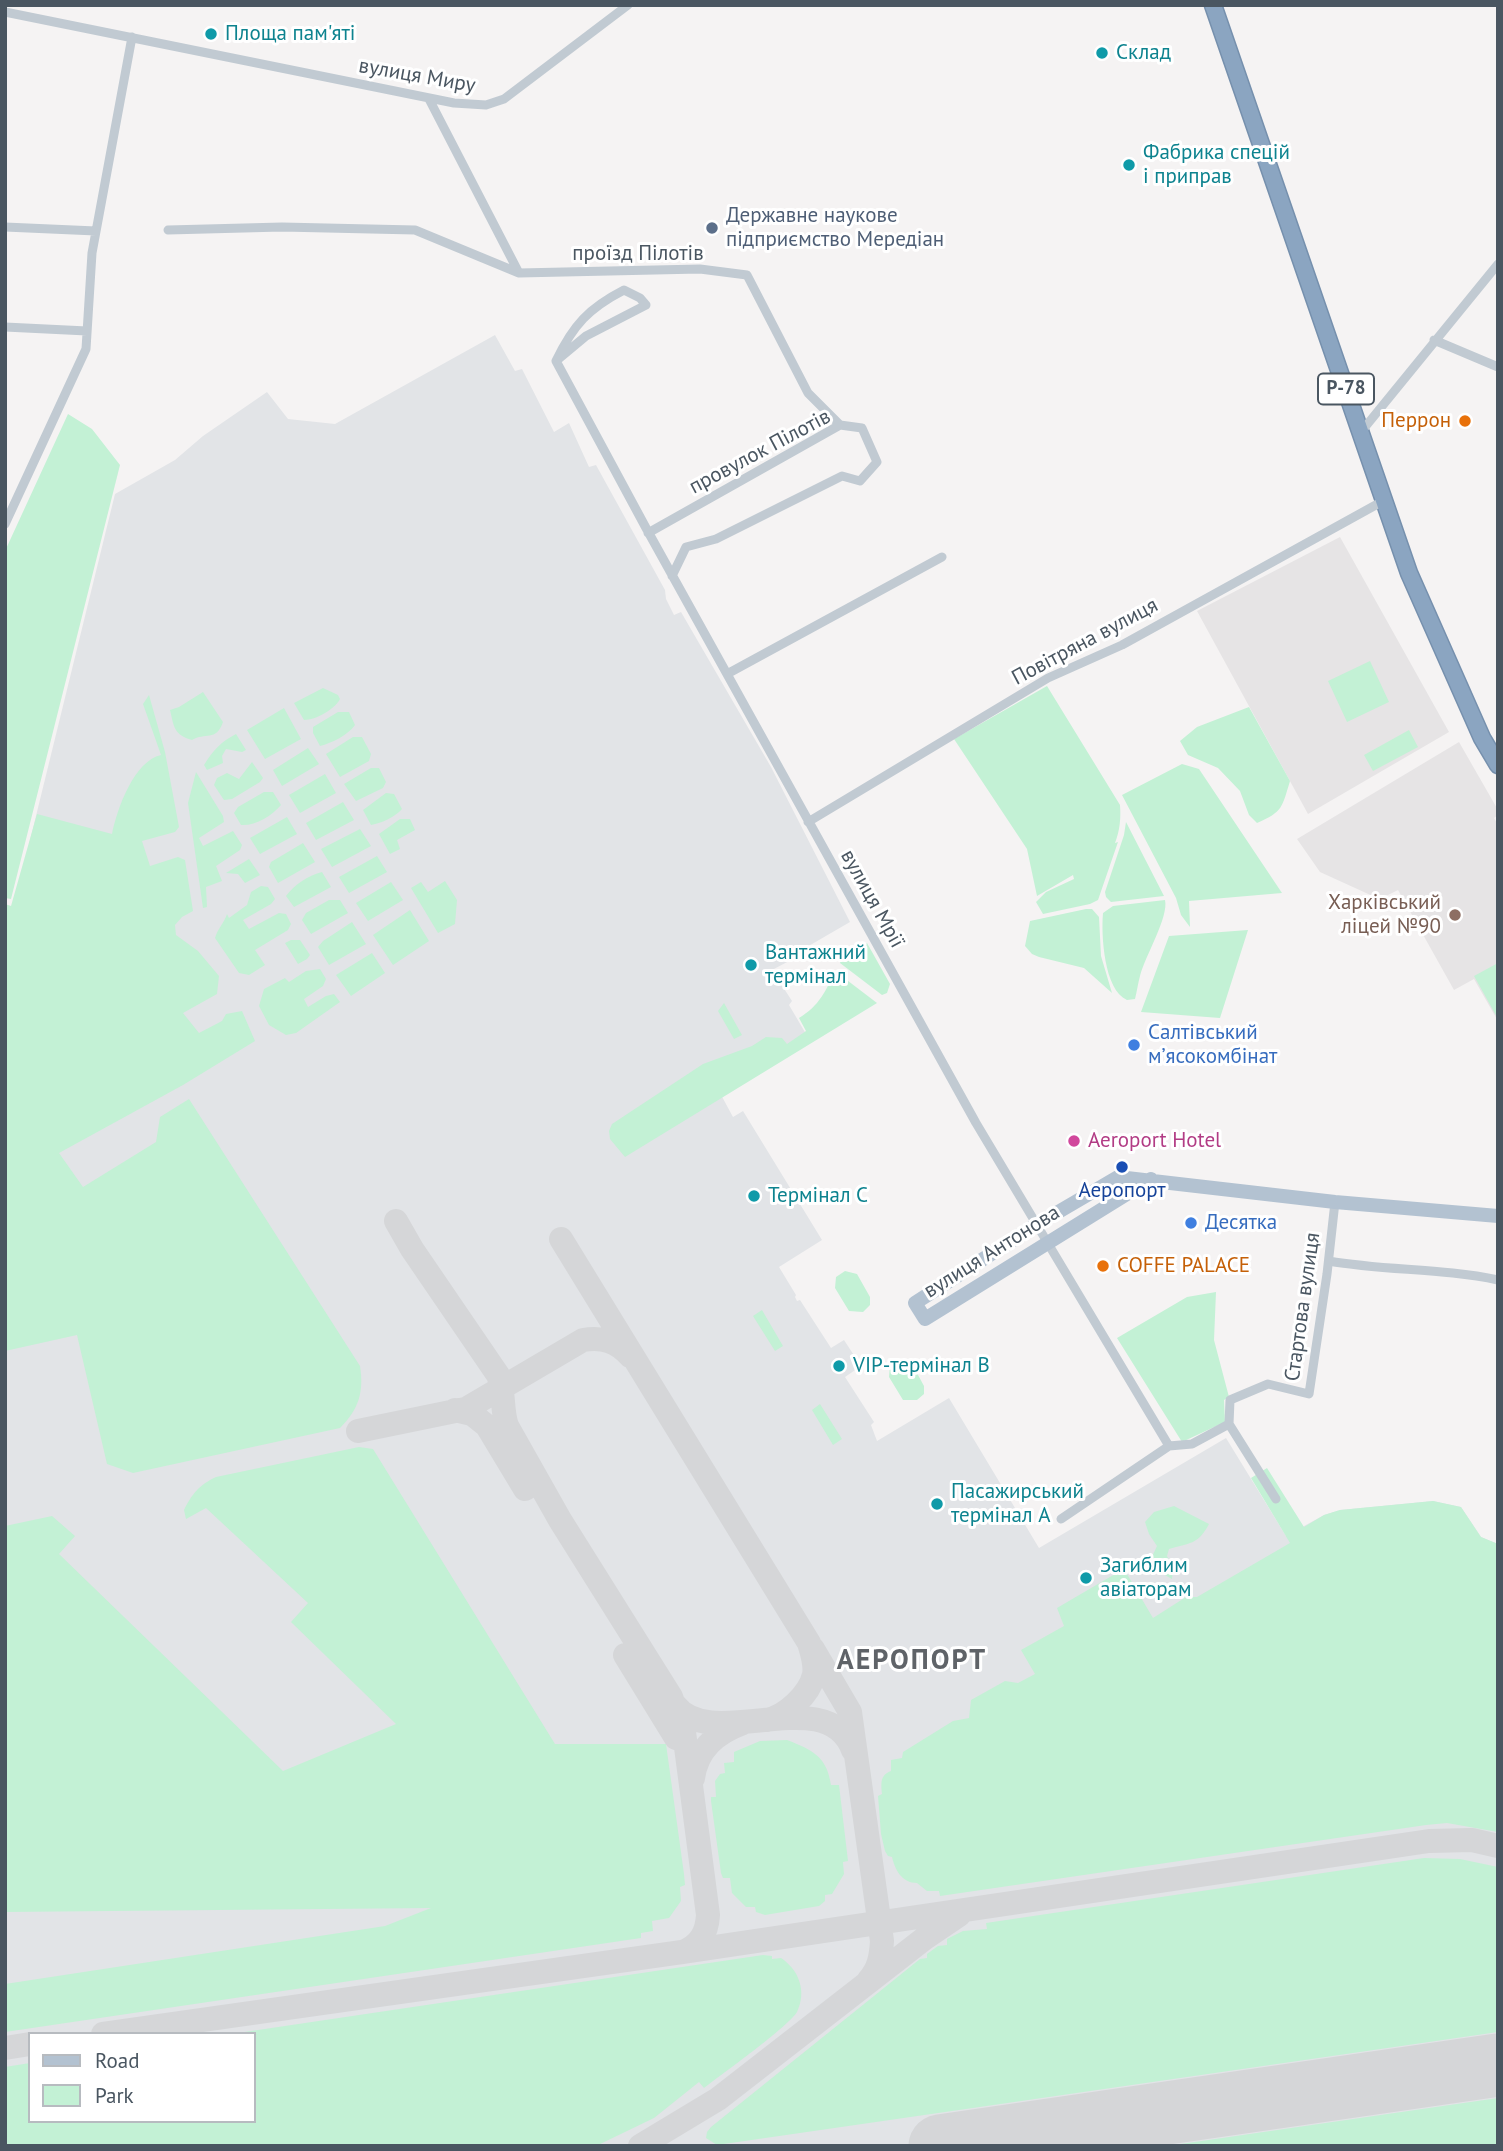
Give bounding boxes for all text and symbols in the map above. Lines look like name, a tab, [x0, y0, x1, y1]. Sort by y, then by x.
place label: Площа пам'яті	[225, 21, 355, 47]
marker: Площа пам'яті	[203, 26, 219, 42]
place label: Склад	[1116, 40, 1171, 66]
marker: Склад	[1094, 45, 1110, 61]
street label: вулиця Миру	[357, 53, 477, 99]
place label: Фабрика спецій і приправ	[1143, 140, 1290, 190]
marker: Фабрика спецій і приправ	[1121, 157, 1137, 173]
place label: Державне наукове підприємство Мередіан	[726, 203, 944, 253]
marker: Державне наукове підприємство Мередіан	[704, 220, 720, 236]
street label: проїзд Пілотів	[572, 241, 704, 267]
road number: Р-78	[1318, 374, 1374, 404]
street label: провулок Пілотів	[685, 404, 835, 500]
place label: Перрон	[1381, 408, 1451, 434]
marker: Перрон	[1457, 413, 1473, 429]
street label: Повітряна вулиця	[1008, 593, 1162, 691]
street label: вулиця Мрії	[835, 845, 909, 953]
place label: Харківський ліцей №90	[1328, 890, 1441, 940]
marker: Харківський ліцей №90	[1447, 907, 1463, 923]
place label: Вантажний термінал	[765, 940, 866, 990]
marker: Вантажний термінал	[743, 957, 759, 973]
place label: Салтівський мʼясокомбінат	[1148, 1020, 1277, 1070]
marker: Салтівський мʼясокомбінат	[1126, 1037, 1142, 1053]
place label: Aeroport Hotel	[1088, 1128, 1221, 1154]
marker: Aeroport Hotel	[1066, 1133, 1082, 1149]
marker: Аеропорт	[1114, 1159, 1130, 1175]
place label: Аеропорт	[1078, 1178, 1166, 1204]
place label: Термінал C	[768, 1183, 868, 1209]
marker: Термінал C	[746, 1188, 762, 1204]
street label: вулиця Антонова	[919, 1200, 1065, 1304]
place label: Десятка	[1205, 1210, 1277, 1236]
marker: Десятка	[1183, 1215, 1199, 1231]
street label: Стартова вулиця	[1280, 1231, 1326, 1383]
place label: COFFE PALACE	[1117, 1253, 1250, 1279]
marker: COFFE PALACE	[1095, 1258, 1111, 1274]
place label: VIP-термінал B	[853, 1353, 990, 1379]
marker: VIP-термінал B	[831, 1358, 847, 1374]
place label: Пасажирський термінал A	[951, 1479, 1084, 1529]
marker: Пасажирський термінал A	[929, 1496, 945, 1512]
place label: Загиблим авіаторам	[1100, 1553, 1192, 1603]
marker: Загиблим авіаторам	[1078, 1570, 1094, 1586]
district label: АЕРОПОРТ	[838, 1644, 986, 1678]
legend	[28, 2032, 256, 2123]
text: Road	[95, 2047, 139, 2074]
text: Park	[95, 2082, 134, 2109]

